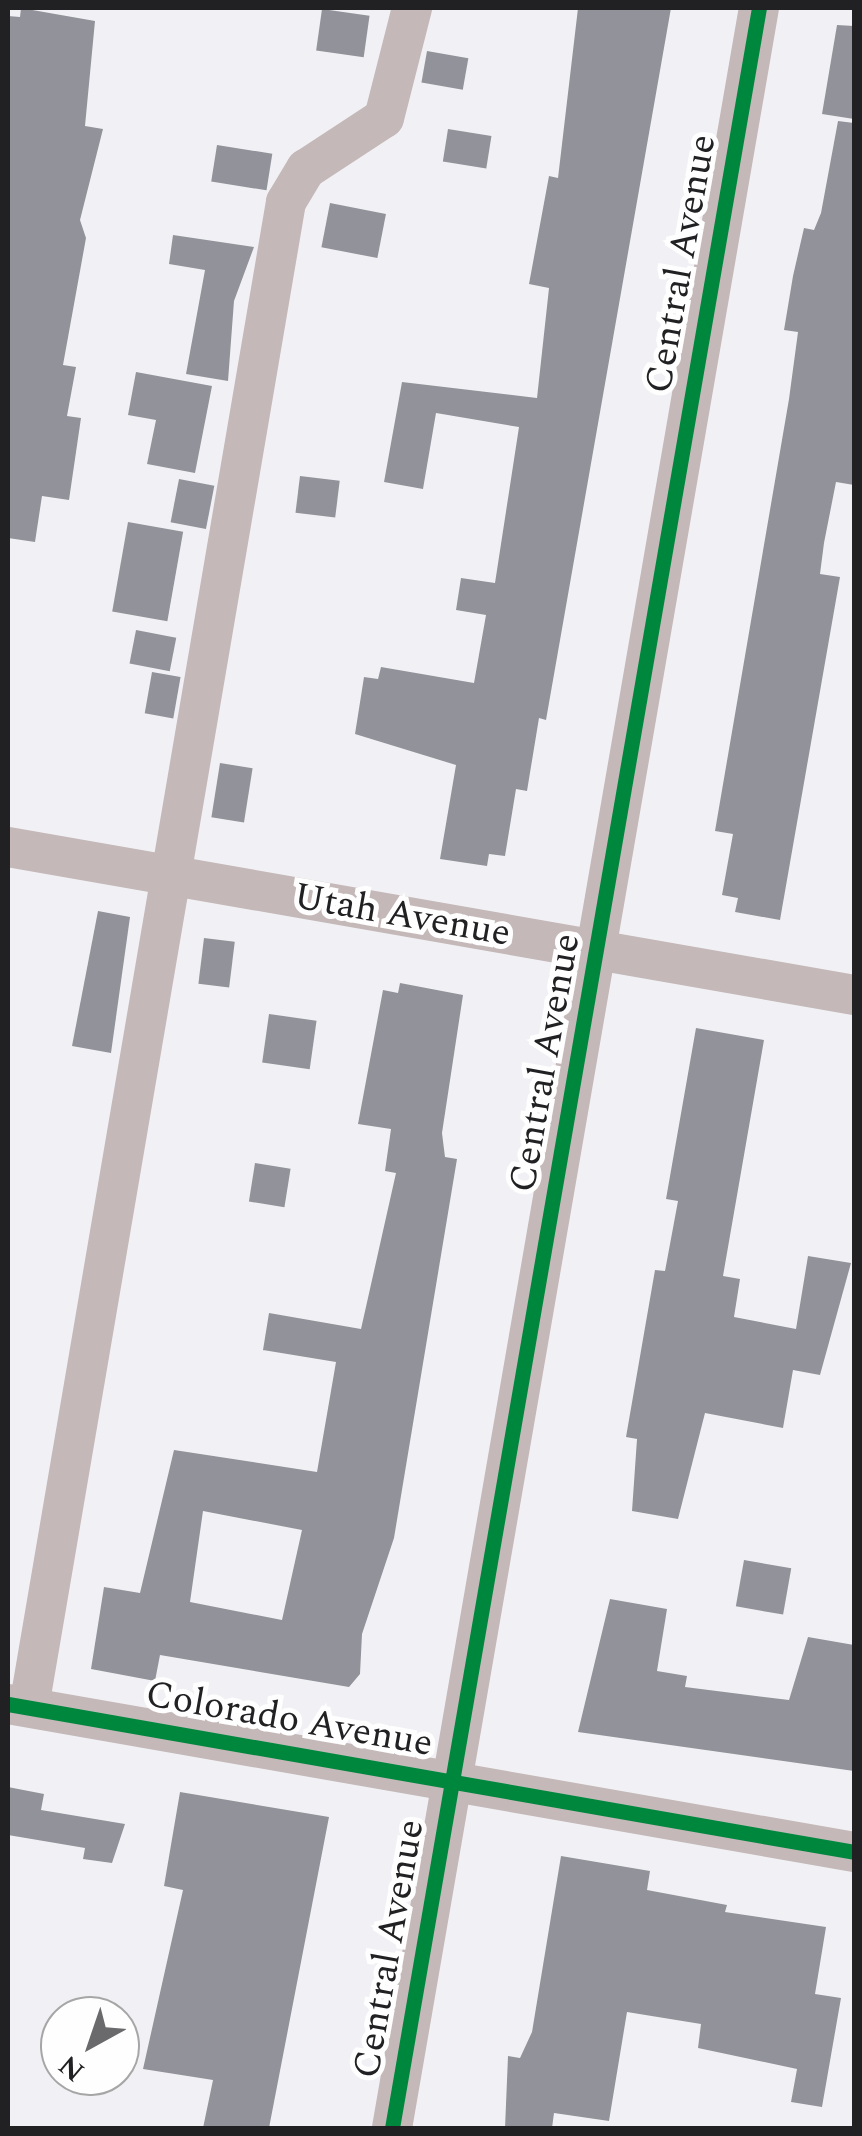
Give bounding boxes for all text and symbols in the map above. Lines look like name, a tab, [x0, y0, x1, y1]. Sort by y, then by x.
street label: Central Avenue	[637, 131, 727, 397]
street label: Utah Avenue	[290, 875, 514, 957]
street label: Central Avenue	[501, 930, 591, 1196]
street label: Colorado Avenue	[142, 1672, 436, 1768]
street label: Central Avenue	[345, 1816, 435, 2082]
north arrow	[40, 1996, 140, 2096]
text: N	[49, 2044, 94, 2092]

